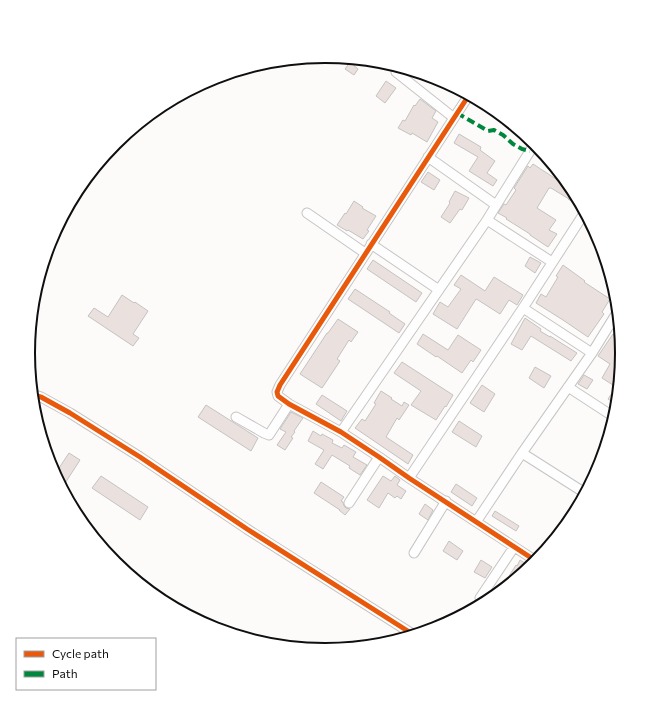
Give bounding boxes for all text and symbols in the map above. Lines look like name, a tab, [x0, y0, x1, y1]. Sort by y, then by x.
legend	[16, 638, 156, 690]
text: Cycle path	[52, 646, 109, 660]
text: Path	[52, 666, 78, 680]

